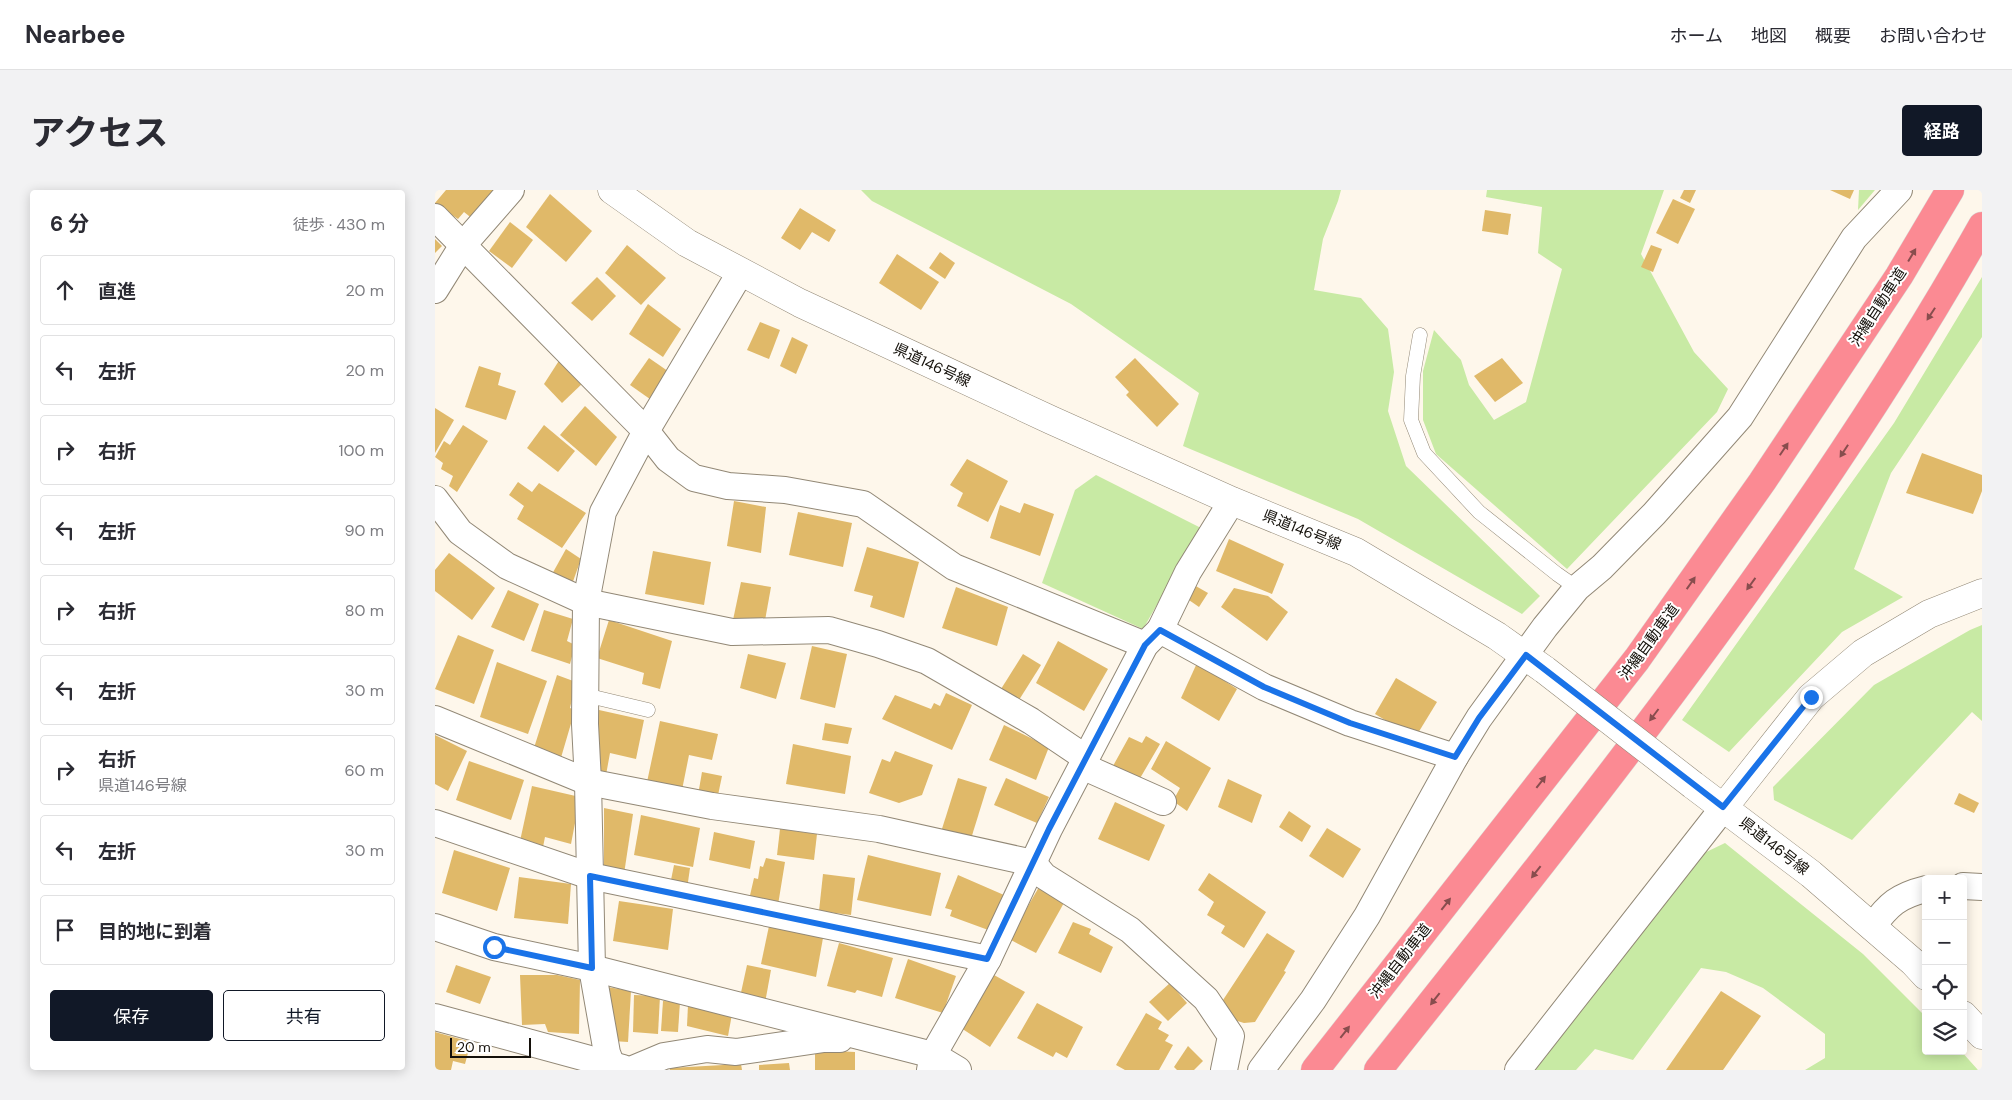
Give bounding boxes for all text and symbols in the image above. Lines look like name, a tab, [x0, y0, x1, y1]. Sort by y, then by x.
text: Nearbee	[25, 19, 125, 50]
text: ホーム	[1670, 24, 1723, 48]
text: 地図	[1751, 24, 1787, 48]
text: 概要	[1815, 24, 1851, 48]
text: お問い合わせ	[1879, 24, 1987, 48]
button: 経路	[1902, 105, 1982, 156]
text: アクセス	[30, 110, 168, 156]
text: 6 分	[50, 210, 89, 238]
text: 徒歩 · 430 m	[293, 214, 385, 235]
one-way arrow	[1907, 248, 1916, 261]
street label: 沖縄自動車道	[1845, 264, 1911, 350]
icon: ahead	[51, 276, 79, 304]
text: 直進	[98, 279, 136, 304]
text: 20 m	[345, 280, 384, 301]
one-way arrow	[1927, 307, 1936, 321]
street label: 県道146号線	[890, 338, 974, 392]
icon: left	[51, 356, 79, 384]
text: 左折	[98, 359, 136, 384]
text: 20 m	[345, 360, 384, 381]
icon: right	[51, 436, 79, 464]
text: 右折	[98, 439, 136, 464]
text: 100 m	[339, 440, 384, 461]
one-way arrow	[1779, 442, 1789, 456]
one-way arrow	[1839, 444, 1848, 457]
street label: 県道146号線	[1260, 505, 1344, 555]
icon: left	[51, 516, 79, 544]
text: 左折	[98, 519, 136, 544]
text: 90 m	[344, 520, 384, 541]
one-way arrow	[1686, 576, 1696, 589]
one-way arrow	[1745, 577, 1756, 590]
icon: right	[51, 596, 79, 624]
text: 右折	[98, 599, 136, 624]
text: 80 m	[345, 600, 384, 621]
street label: 沖縄自動車道	[1614, 600, 1684, 684]
icon: left	[51, 676, 79, 704]
text: 左折	[98, 679, 136, 704]
text: 30 m	[345, 680, 384, 701]
route end	[1800, 686, 1823, 709]
one-way arrow	[1649, 708, 1660, 721]
text: 右折	[98, 747, 136, 772]
icon: right	[51, 756, 79, 784]
text: 60 m	[344, 760, 384, 781]
text: 県道146号線	[98, 775, 187, 796]
one-way arrow	[1536, 775, 1546, 789]
street label: 県道146号線	[1735, 813, 1813, 879]
icon: left	[51, 836, 79, 864]
text: 左折	[98, 839, 136, 864]
text: 30 m	[345, 840, 384, 861]
one-way arrow	[1530, 865, 1541, 878]
map controls	[1922, 875, 1967, 1055]
button: +	[1922, 875, 1967, 920]
one-way arrow	[1440, 898, 1451, 911]
icon: arrive	[51, 916, 79, 944]
text: 目的地に到着	[98, 919, 212, 944]
street label: 沖縄自動車道	[1364, 919, 1436, 1003]
button: −	[1922, 920, 1967, 965]
route start	[483, 936, 506, 959]
button: locate	[1922, 965, 1967, 1010]
button: 保存	[50, 990, 213, 1041]
button: 共有	[223, 990, 385, 1041]
one-way arrow	[1429, 992, 1440, 1005]
button: layers	[1922, 1010, 1967, 1055]
one-way arrow	[1340, 1026, 1351, 1039]
scale bar	[450, 1035, 531, 1058]
text: 20 m	[457, 1038, 491, 1056]

